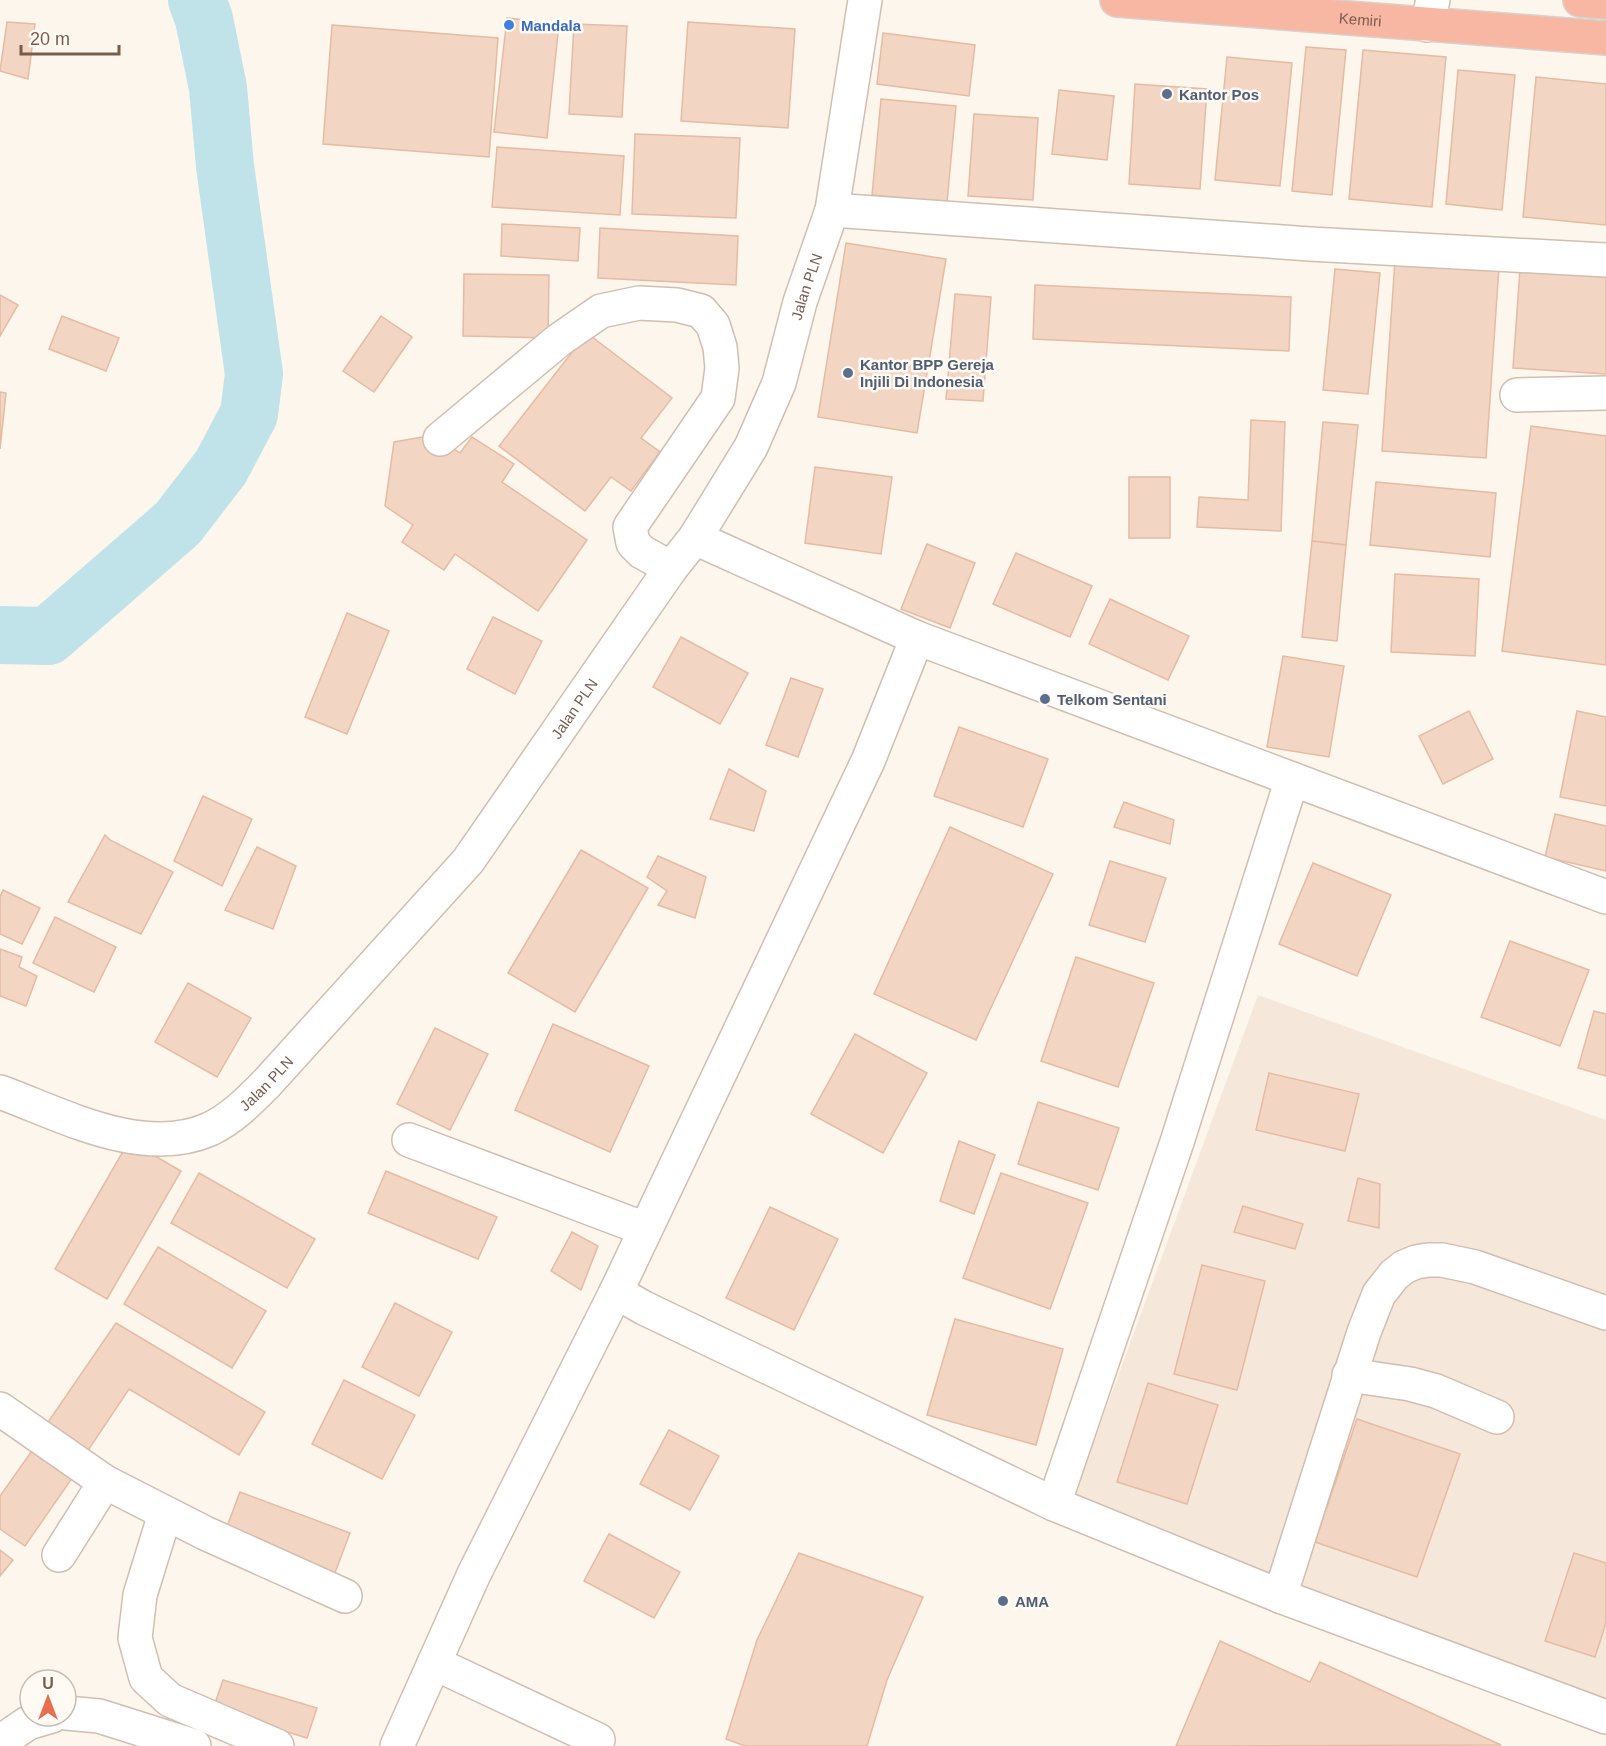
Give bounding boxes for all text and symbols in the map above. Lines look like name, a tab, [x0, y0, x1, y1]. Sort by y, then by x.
street label: Kemiri	[1338, 9, 1382, 29]
place label: Mandala	[521, 17, 582, 34]
scale bar	[21, 18, 118, 56]
marker: Mandala	[502, 18, 516, 32]
text: 20 m	[30, 29, 70, 49]
place label: Kantor Pos	[1179, 86, 1259, 103]
marker: Kantor Pos	[1160, 87, 1174, 101]
street label: Jalan PLN	[787, 251, 825, 322]
place label: Kantor BPP Gereja Injili Di Indonesia	[860, 356, 995, 390]
marker: Kantor BPP Gereja Injili Di Indonesia	[841, 366, 855, 380]
street label: Jalan PLN	[547, 675, 601, 742]
place label: Telkom Sentani	[1057, 691, 1167, 708]
marker: Telkom Sentani	[1038, 692, 1052, 706]
street label: Jalan PLN	[236, 1052, 296, 1114]
place label: AMA	[1015, 1593, 1049, 1610]
marker: AMA	[996, 1594, 1010, 1608]
north arrow	[18, 1668, 78, 1728]
text: U	[42, 1675, 54, 1692]

